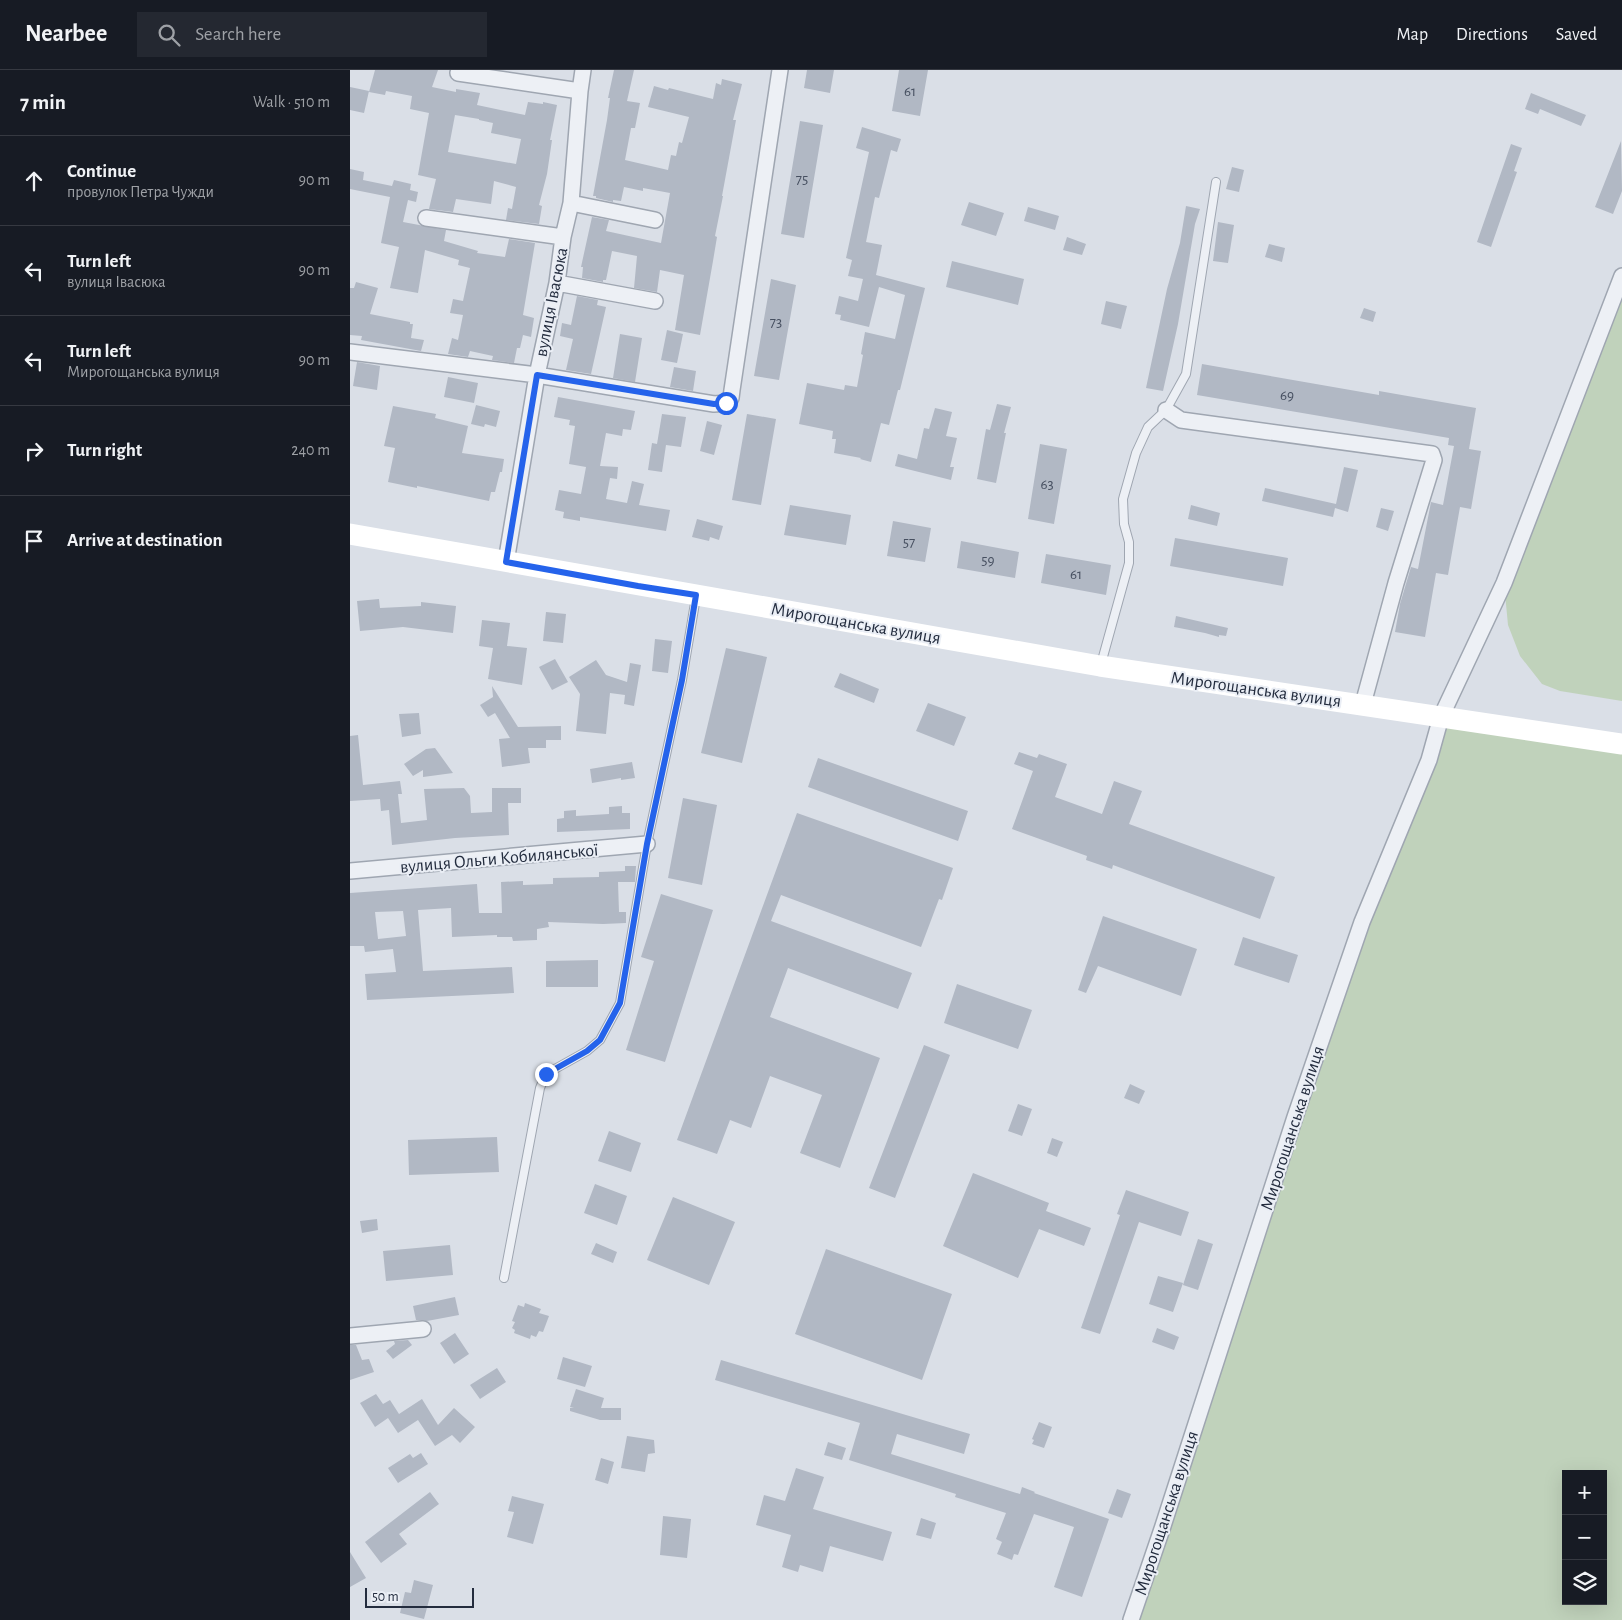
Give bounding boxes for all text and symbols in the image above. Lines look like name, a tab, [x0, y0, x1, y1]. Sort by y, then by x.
search box	[137, 12, 487, 57]
icon: search	[155, 21, 183, 49]
text: Nearbee	[25, 22, 107, 46]
text: Search here	[195, 25, 281, 44]
text: Map	[1397, 26, 1428, 44]
text: Directions	[1456, 26, 1528, 44]
text: Saved	[1556, 26, 1597, 44]
house number: 61	[904, 84, 916, 99]
text: 7 min	[20, 92, 66, 113]
text: Walk · 510 m	[253, 94, 330, 110]
text: Continue	[67, 162, 136, 181]
icon: ahead	[20, 167, 48, 195]
text: 90 m	[299, 172, 330, 188]
house number: 75	[796, 172, 808, 187]
text: провулок Петра Чужди	[67, 184, 214, 200]
street label: вулиця Івасюка	[533, 246, 571, 358]
text: Turn left	[67, 252, 131, 271]
icon: left	[20, 257, 48, 285]
text: 90 m	[299, 262, 330, 278]
text: вулиця Івасюка	[67, 274, 166, 290]
house number: 73	[770, 315, 782, 330]
text: Turn left	[67, 342, 131, 361]
icon: left	[20, 347, 48, 375]
text: 90 m	[299, 352, 330, 368]
text: Мирогощанська вулиця	[67, 364, 220, 380]
house number: 69	[1280, 388, 1294, 403]
route start	[715, 392, 738, 415]
icon: right	[20, 437, 48, 465]
text: Turn right	[67, 441, 142, 460]
text: 240 m	[291, 442, 330, 458]
house number: 63	[1040, 477, 1054, 492]
icon: arrive	[20, 527, 48, 555]
text: Arrive at destination	[67, 531, 223, 550]
house number: 57	[903, 535, 915, 550]
house number: 59	[981, 553, 995, 568]
house number: 61	[1070, 567, 1082, 582]
street label: Мирогощанська вулиця	[770, 600, 942, 648]
street label: Мирогощанська вулиця	[1169, 669, 1342, 711]
street label: вулиця Ольги Кобилянської	[399, 840, 599, 877]
street label: Мирогощанська вулиця	[1258, 1044, 1328, 1213]
route end	[535, 1063, 558, 1086]
street label: Мирогощанська вулиця	[1132, 1429, 1202, 1598]
map controls	[1562, 1470, 1607, 1605]
button: +	[1562, 1470, 1607, 1515]
button: −	[1562, 1515, 1607, 1560]
button: layers	[1562, 1560, 1607, 1605]
scale bar	[365, 1585, 474, 1608]
text: 50 m	[372, 1590, 399, 1604]

